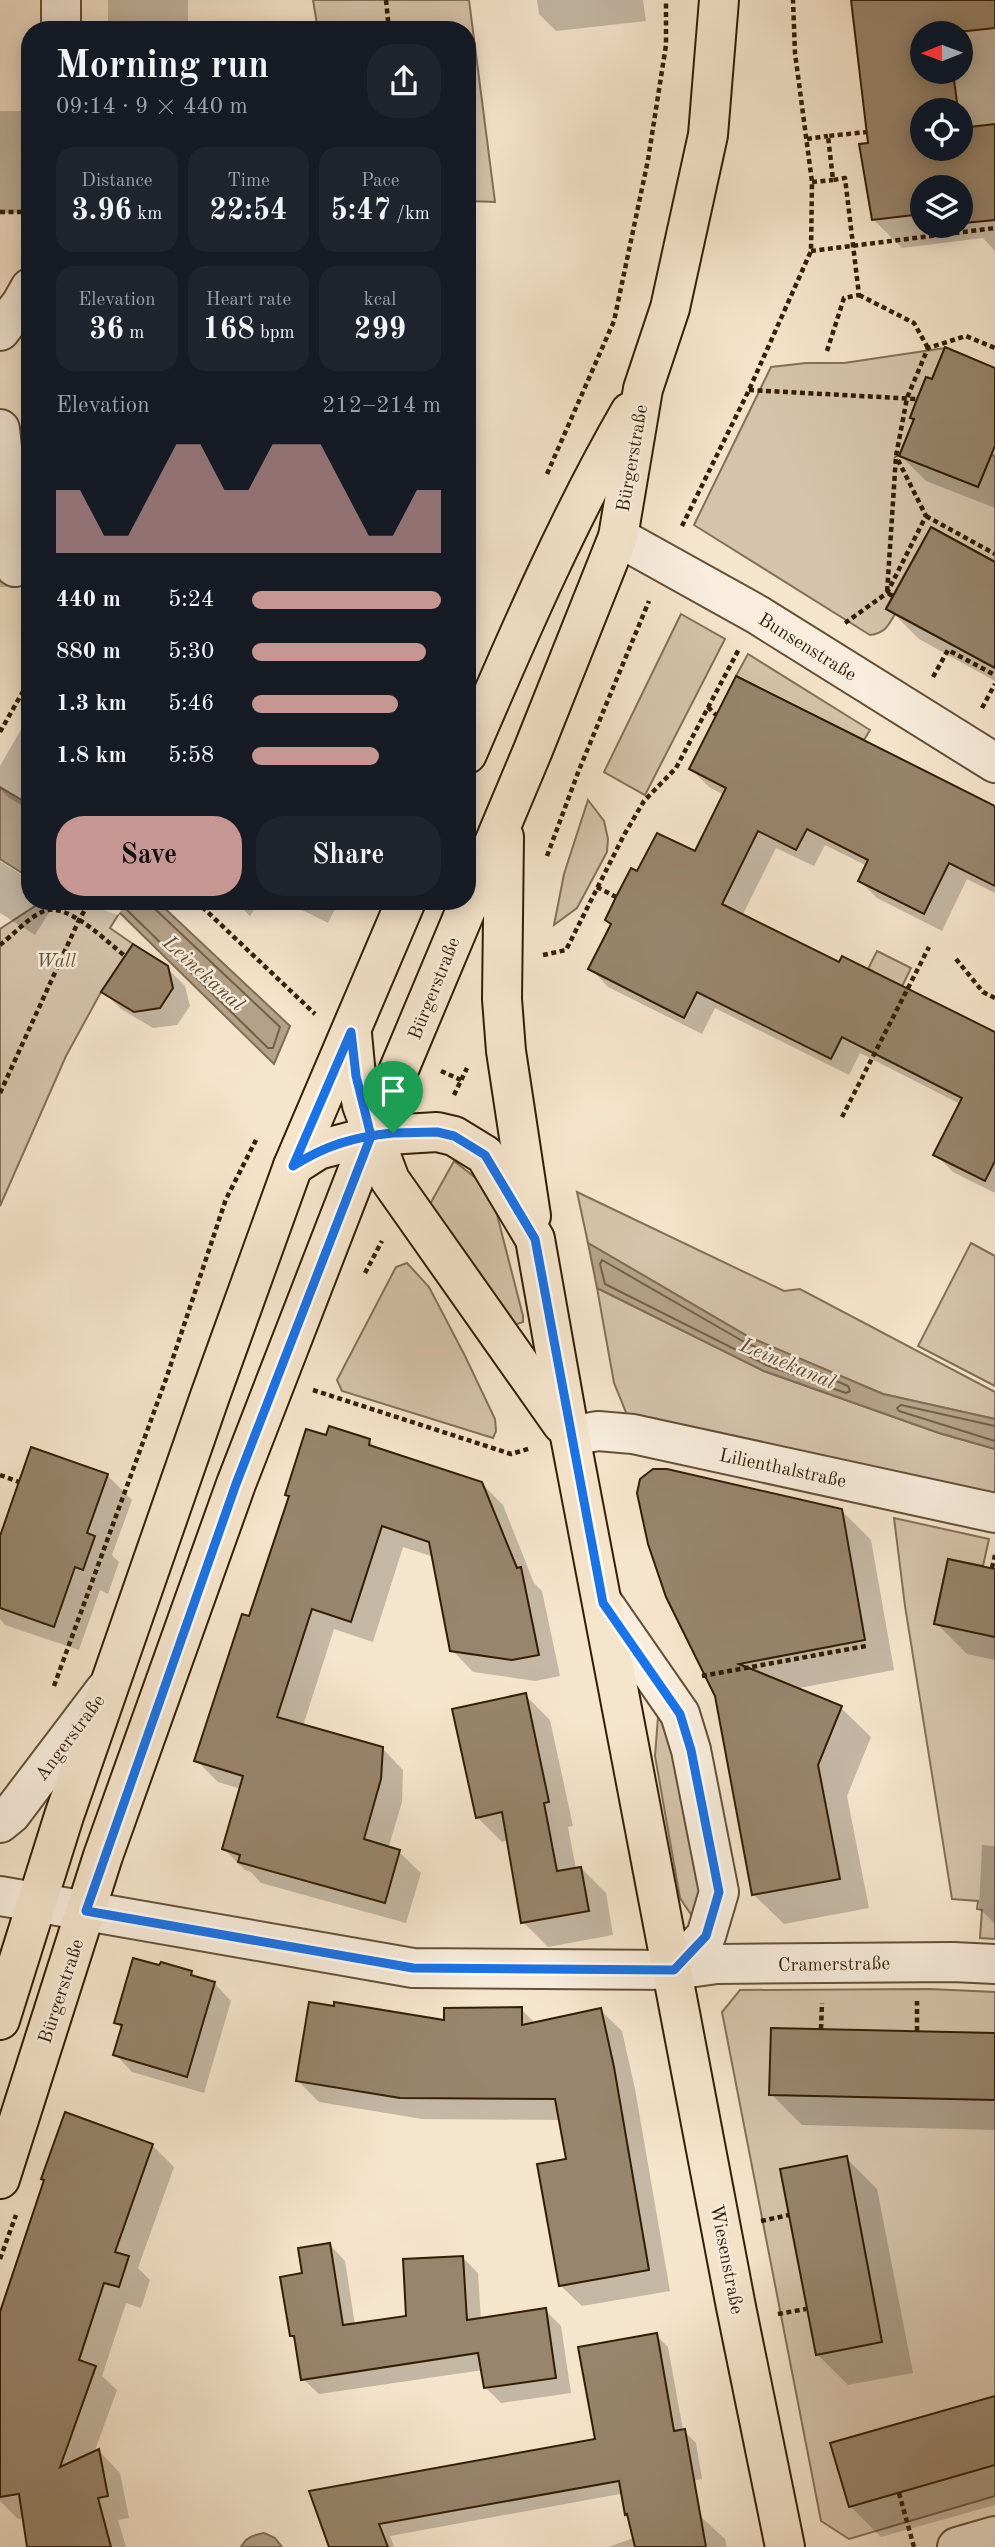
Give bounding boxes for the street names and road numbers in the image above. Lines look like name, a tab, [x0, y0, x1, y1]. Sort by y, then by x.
street label: Bürgerstraße	[615, 403, 652, 514]
street label: Bunsenstraße	[754, 610, 859, 686]
street label: Bürgerstraße	[406, 935, 464, 1043]
street label: Lilienthalstraße	[717, 1447, 848, 1492]
street label: Angerstraße	[33, 1692, 109, 1785]
street label: Bürgerstraße	[37, 1937, 88, 2046]
street label: Cramerstraße	[778, 1955, 890, 1976]
street label: Wiesenstraße	[706, 2203, 745, 2316]

